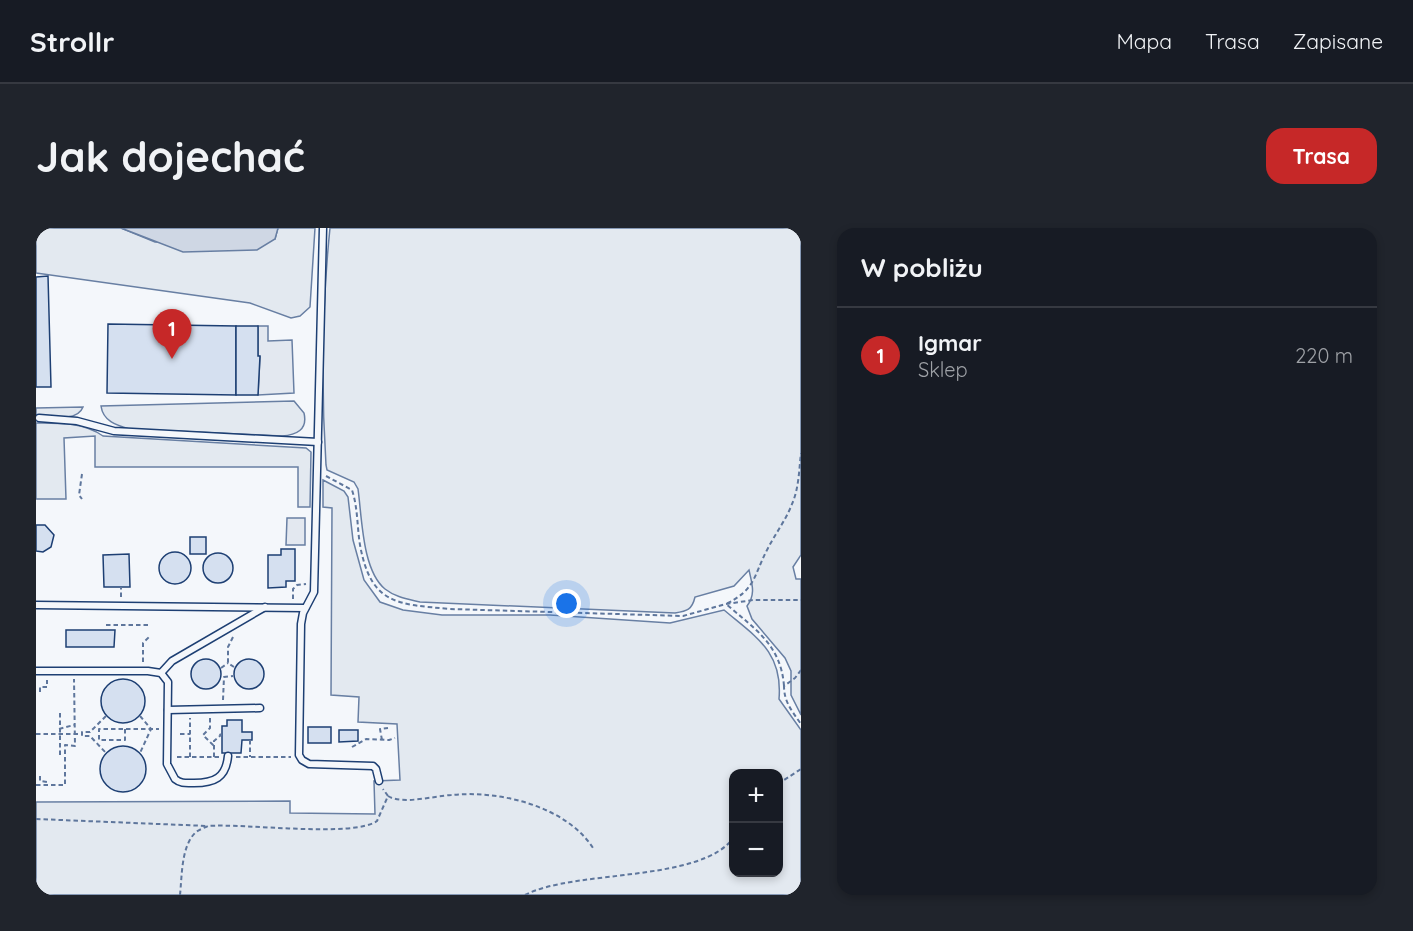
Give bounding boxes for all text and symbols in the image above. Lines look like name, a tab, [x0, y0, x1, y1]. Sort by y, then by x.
text: Strollr	[30, 24, 114, 59]
text: Mapa	[1117, 28, 1172, 54]
text: Trasa	[1205, 28, 1260, 54]
text: Zapisane	[1293, 28, 1383, 54]
button: Trasa	[1266, 128, 1377, 184]
text: Jak dojechać	[36, 130, 305, 183]
text: W pobliżu	[861, 251, 983, 284]
pin: 1	[152, 310, 192, 359]
text: Igmar	[918, 329, 982, 357]
text: 1	[877, 343, 884, 368]
text: 220 m	[1295, 343, 1353, 368]
text: Sklep	[918, 357, 968, 382]
your location	[552, 589, 581, 618]
map controls	[729, 769, 783, 877]
button: +	[729, 769, 783, 823]
button: −	[729, 823, 783, 877]

